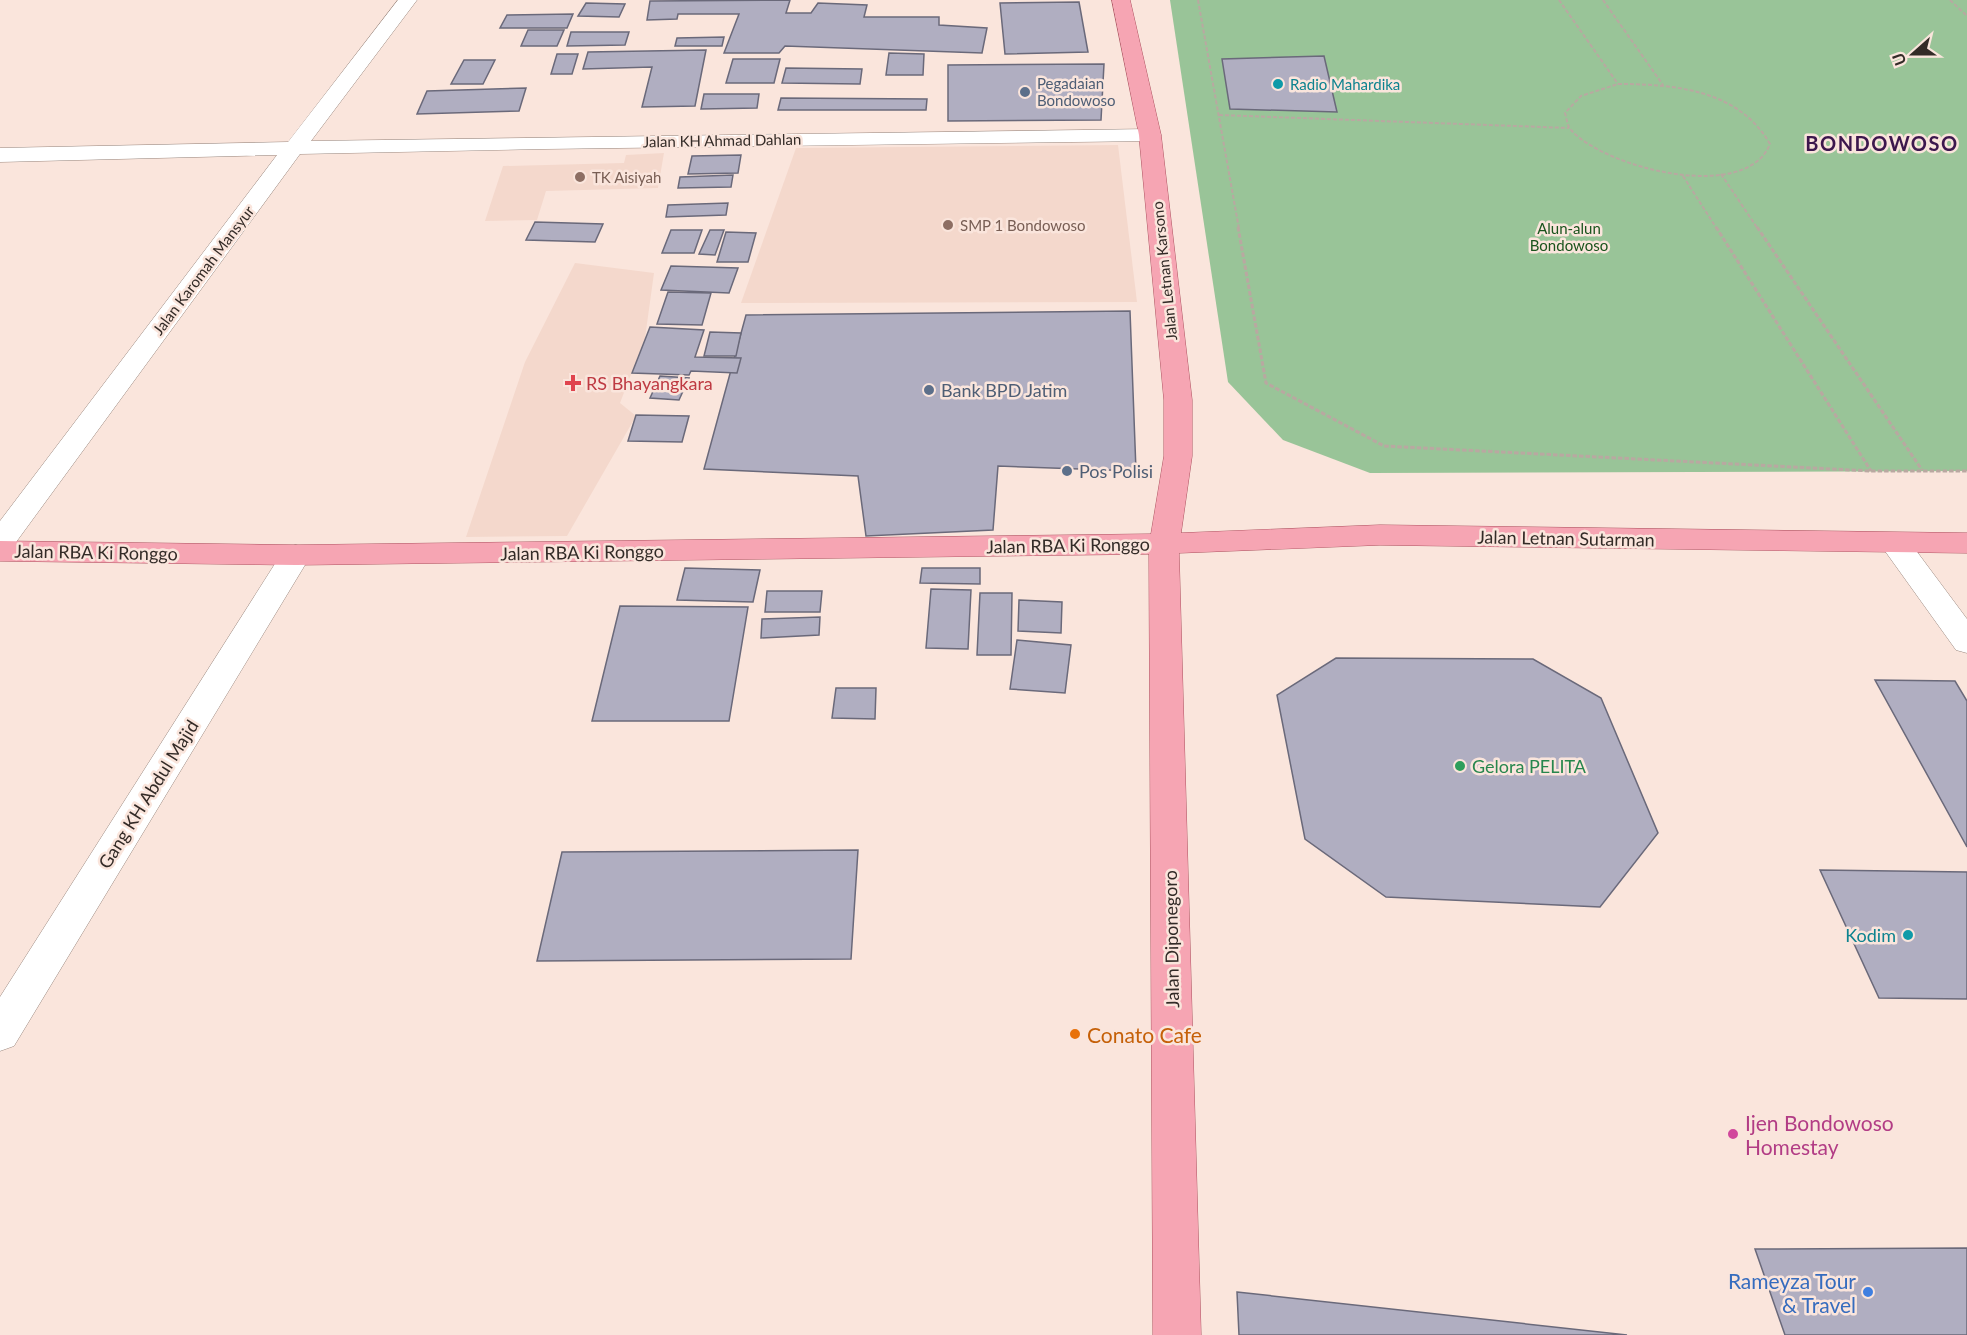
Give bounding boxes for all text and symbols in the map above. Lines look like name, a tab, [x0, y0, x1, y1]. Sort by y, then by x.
north arrow	[1883, 24, 1943, 84]
text: U	[1888, 51, 1910, 69]
place label: Pegadaian Bondowoso	[1037, 74, 1115, 109]
place label: Radio Mahardika	[1290, 75, 1400, 93]
marker: Radio Mahardika	[1271, 77, 1285, 91]
marker: Pegadaian Bondowoso	[1018, 85, 1032, 99]
street label: Jalan KH Ahmad Dahlan	[643, 130, 801, 150]
district label: BONDOWOSO	[1805, 131, 1959, 155]
place label: TK Aisiyah	[592, 168, 661, 186]
marker: TK Aisiyah	[573, 170, 587, 184]
street label: Jalan Karomah Mansyur	[149, 201, 258, 338]
street label: Jalan Letnan Karsono	[1148, 201, 1180, 341]
place label: SMP 1 Bondowoso	[960, 216, 1085, 234]
marker: SMP 1 Bondowoso	[941, 218, 955, 232]
park label: Alun-alun Bondowoso	[1530, 219, 1608, 254]
place label: RS Bhayangkara	[586, 372, 713, 394]
marker: RS Bhayangkara	[564, 374, 582, 392]
place label: Bank BPD Jatim	[941, 379, 1067, 401]
marker: Bank BPD Jatim	[922, 383, 936, 397]
place label: Pos Polisi	[1079, 460, 1153, 482]
marker: Pos Polisi	[1060, 464, 1074, 478]
street label: Jalan Letnan Sutarman	[1477, 525, 1655, 551]
street label: Jalan RBA Ki Ronggo	[986, 533, 1150, 557]
street label: Jalan RBA Ki Ronggo	[14, 540, 178, 564]
street label: Jalan RBA Ki Ronggo	[500, 540, 664, 564]
street label: Gang KH Abdul Majid	[93, 716, 203, 872]
place label: Gelora PELITA	[1472, 755, 1587, 777]
marker: Gelora PELITA	[1453, 759, 1467, 773]
street label: Jalan Diponegoro	[1159, 870, 1183, 1008]
place label: Kodim	[1845, 924, 1896, 946]
marker: Kodim	[1901, 928, 1915, 942]
place label: Conato Cafe	[1087, 1022, 1202, 1047]
marker: Conato Cafe	[1068, 1027, 1082, 1041]
place label: Ijen Bondowoso Homestay	[1745, 1110, 1894, 1159]
marker: Ijen Bondowoso Homestay	[1726, 1127, 1740, 1141]
place label: Rameyza Tour & Travel	[1728, 1268, 1856, 1317]
marker: Rameyza Tour & Travel	[1861, 1285, 1875, 1299]

